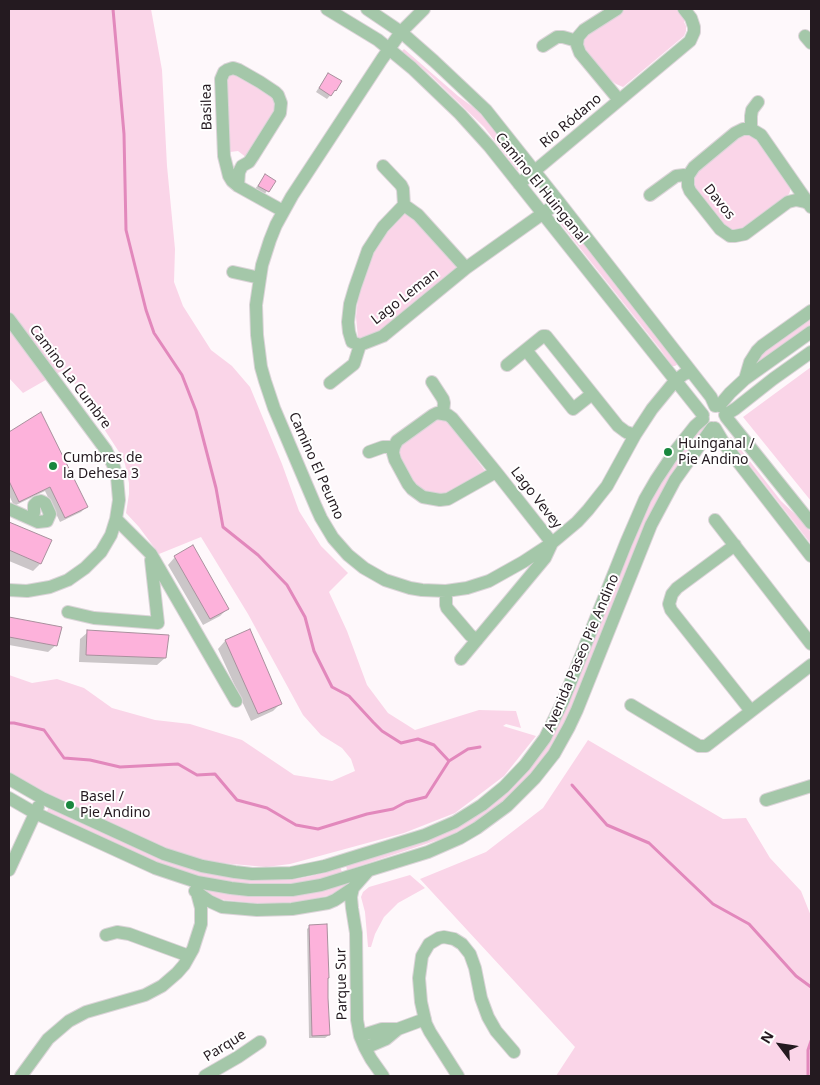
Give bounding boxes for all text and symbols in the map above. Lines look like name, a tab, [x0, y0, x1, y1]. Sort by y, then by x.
street label: Basilea	[198, 84, 216, 130]
street label: Río Ródano	[537, 90, 605, 152]
street label: Camino El Huinganal	[491, 129, 591, 247]
street label: Davos	[700, 181, 738, 223]
street label: Lago Leman	[368, 266, 442, 328]
street label: Camino La Cumbre	[25, 322, 115, 432]
street label: Camino El Peumo	[285, 410, 347, 522]
place label: Huinganal / Pie Andino	[678, 436, 755, 468]
marker: Huinganal / Pie Andino	[662, 446, 674, 458]
place label: Cumbres de la Dehesa 3	[63, 450, 142, 482]
marker: Cumbres de la Dehesa 3	[47, 460, 59, 472]
street label: Lago Vevey	[507, 464, 565, 532]
street label: Avenida Paseo Pie Andino	[541, 572, 623, 734]
place label: Basel / Pie Andino	[80, 789, 151, 822]
marker: Basel / Pie Andino	[64, 799, 76, 811]
street label: Parque Sur	[333, 947, 351, 1021]
north arrow	[755, 1020, 805, 1070]
street label: Parque	[201, 1026, 249, 1066]
text: N	[756, 1027, 778, 1047]

